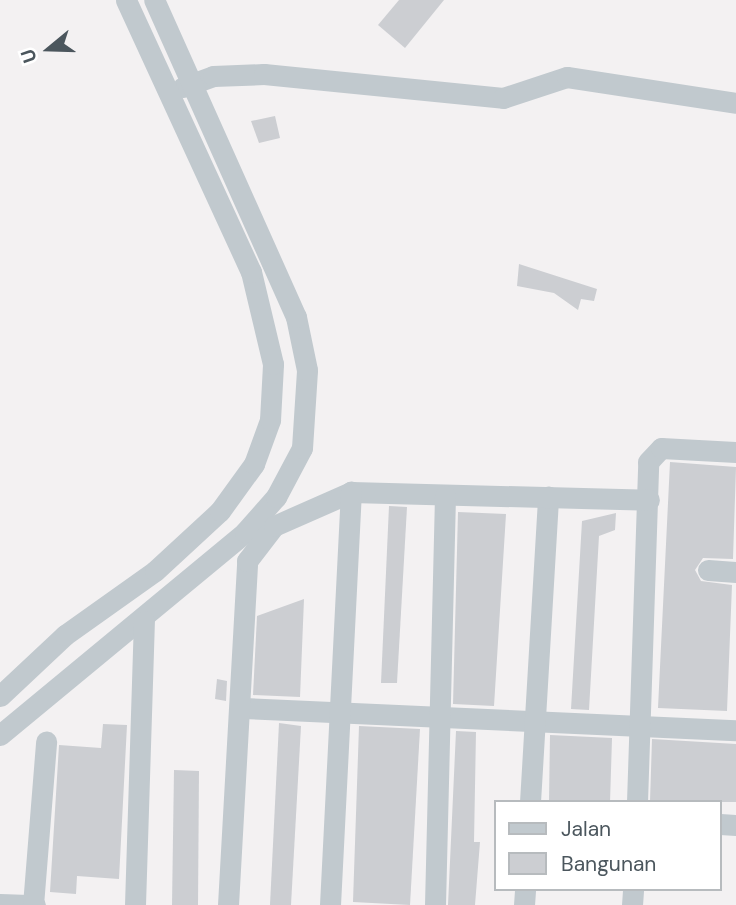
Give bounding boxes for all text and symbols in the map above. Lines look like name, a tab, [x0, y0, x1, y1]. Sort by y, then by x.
north arrow	[14, 14, 84, 84]
text: U	[15, 46, 43, 66]
legend	[494, 800, 722, 891]
text: Jalan	[561, 815, 611, 843]
text: Bangunan	[561, 850, 656, 878]

